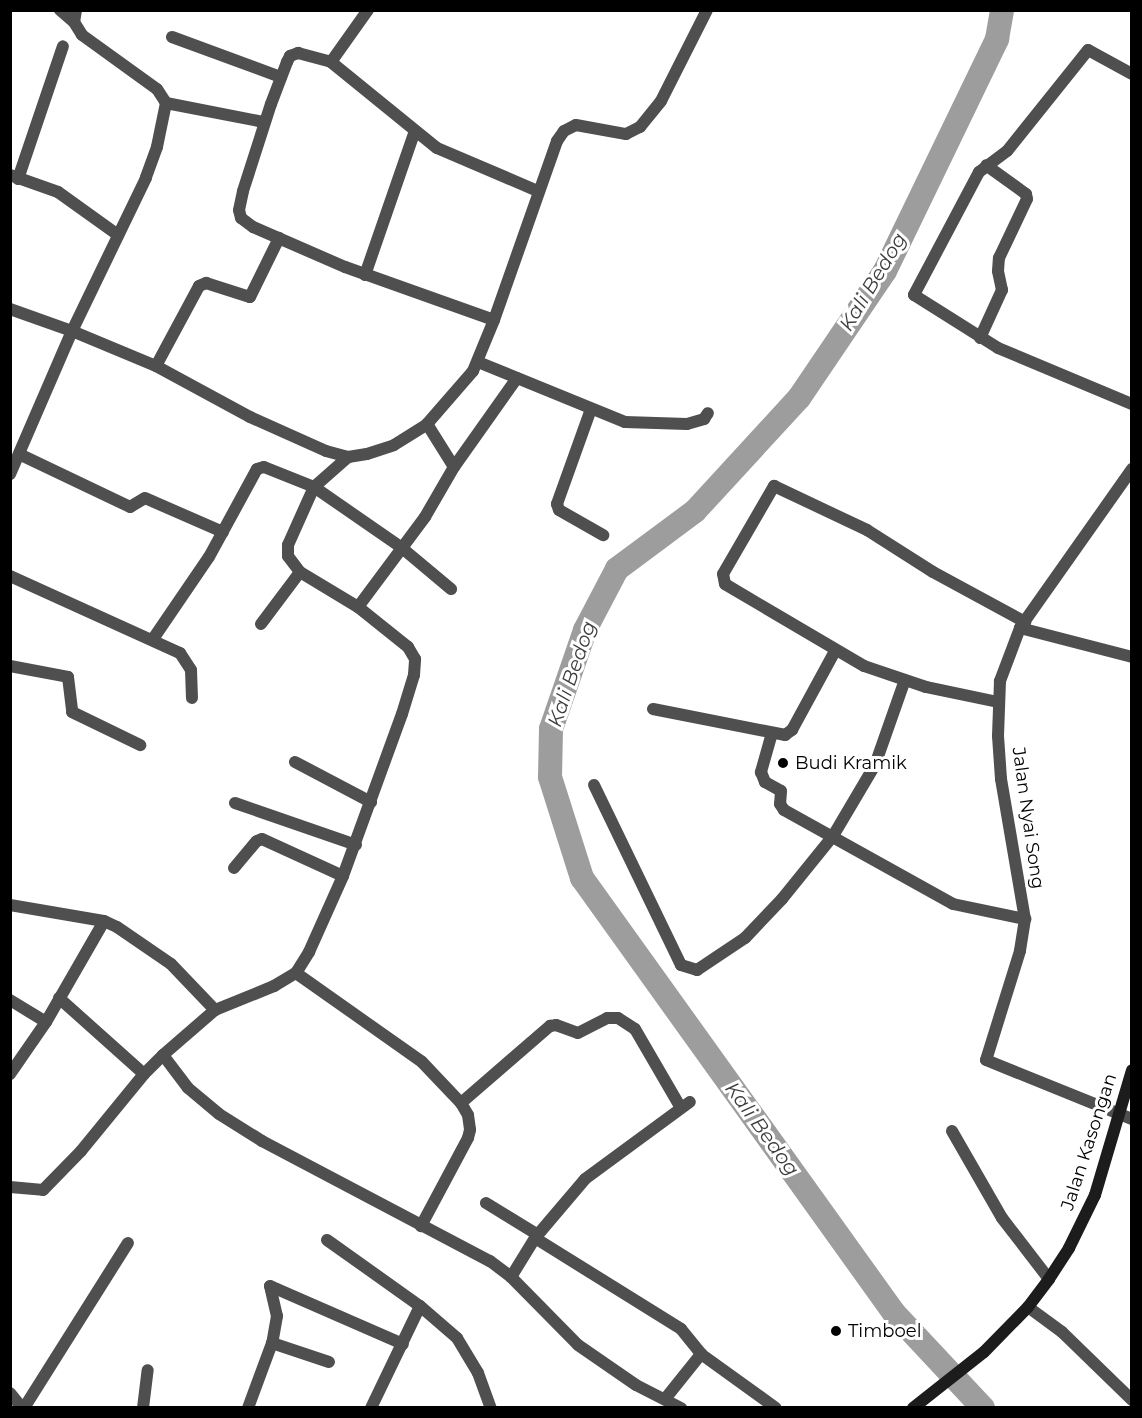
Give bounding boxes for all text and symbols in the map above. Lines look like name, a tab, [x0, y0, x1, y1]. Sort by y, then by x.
water label: Kali Bedog	[834, 229, 912, 335]
water label: Kali Bedog	[543, 618, 601, 730]
street label: Jalan Nyai Song	[1007, 746, 1049, 890]
place label: Budi Kramik	[795, 752, 907, 774]
marker: Budi Kramik	[776, 756, 790, 770]
street label: Jalan Kasongan	[1057, 1071, 1121, 1213]
water label: Kali Bedog	[720, 1077, 804, 1181]
place label: Timboel	[848, 1320, 921, 1342]
marker: Timboel	[829, 1324, 843, 1338]

